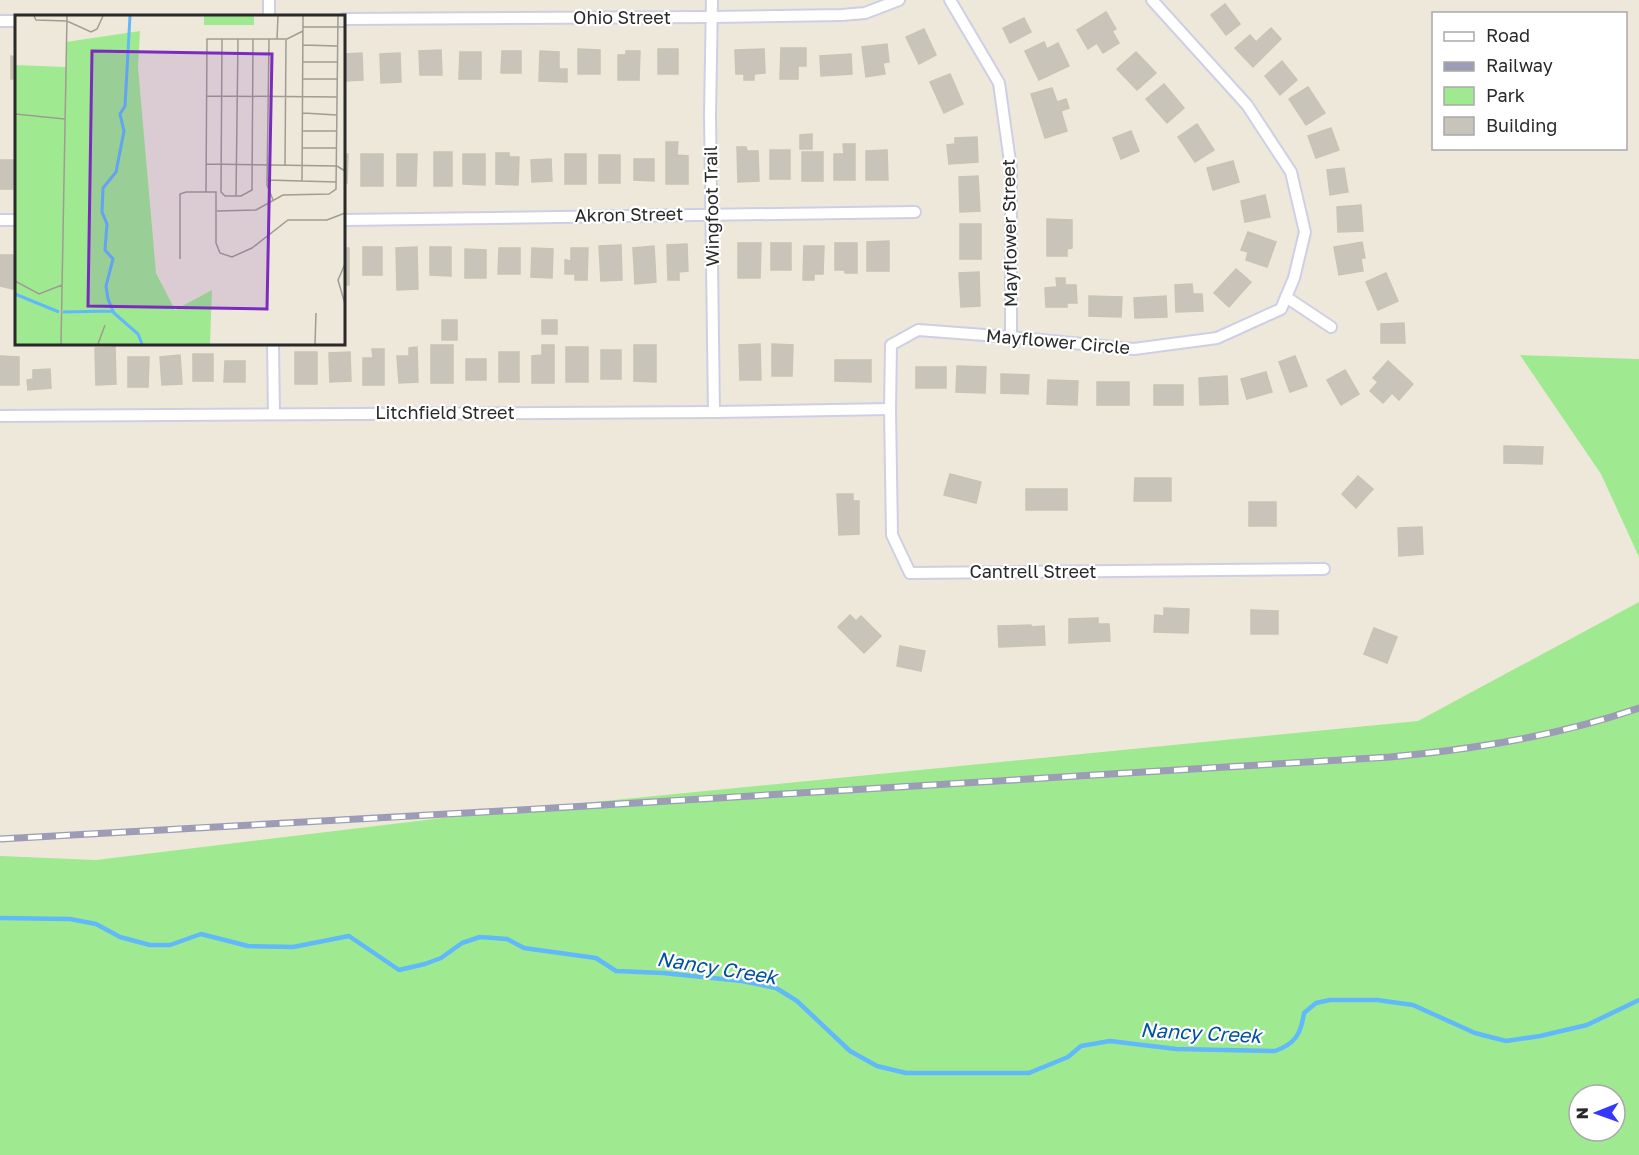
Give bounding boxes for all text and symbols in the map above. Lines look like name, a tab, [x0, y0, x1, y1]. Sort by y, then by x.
street label: Ohio Street	[573, 6, 671, 28]
legend	[1432, 12, 1627, 150]
inset map	[15, 15, 345, 345]
text: Road	[1486, 24, 1530, 46]
text: Railway	[1486, 54, 1553, 76]
text: Park	[1486, 84, 1525, 106]
text: Building	[1486, 114, 1557, 136]
street label: Wingfoot Trail	[699, 145, 723, 267]
street label: Mayflower Street	[997, 159, 1021, 307]
street label: Akron Street	[574, 202, 684, 226]
street label: Mayflower Circle	[985, 324, 1131, 358]
street label: Litchfield Street	[375, 401, 515, 423]
street label: Cantrell Street	[969, 560, 1097, 582]
water label: Nancy Creek	[655, 946, 782, 990]
water label: Nancy Creek	[1140, 1017, 1265, 1048]
north arrow	[1567, 1083, 1627, 1143]
text: N	[1572, 1107, 1592, 1120]

